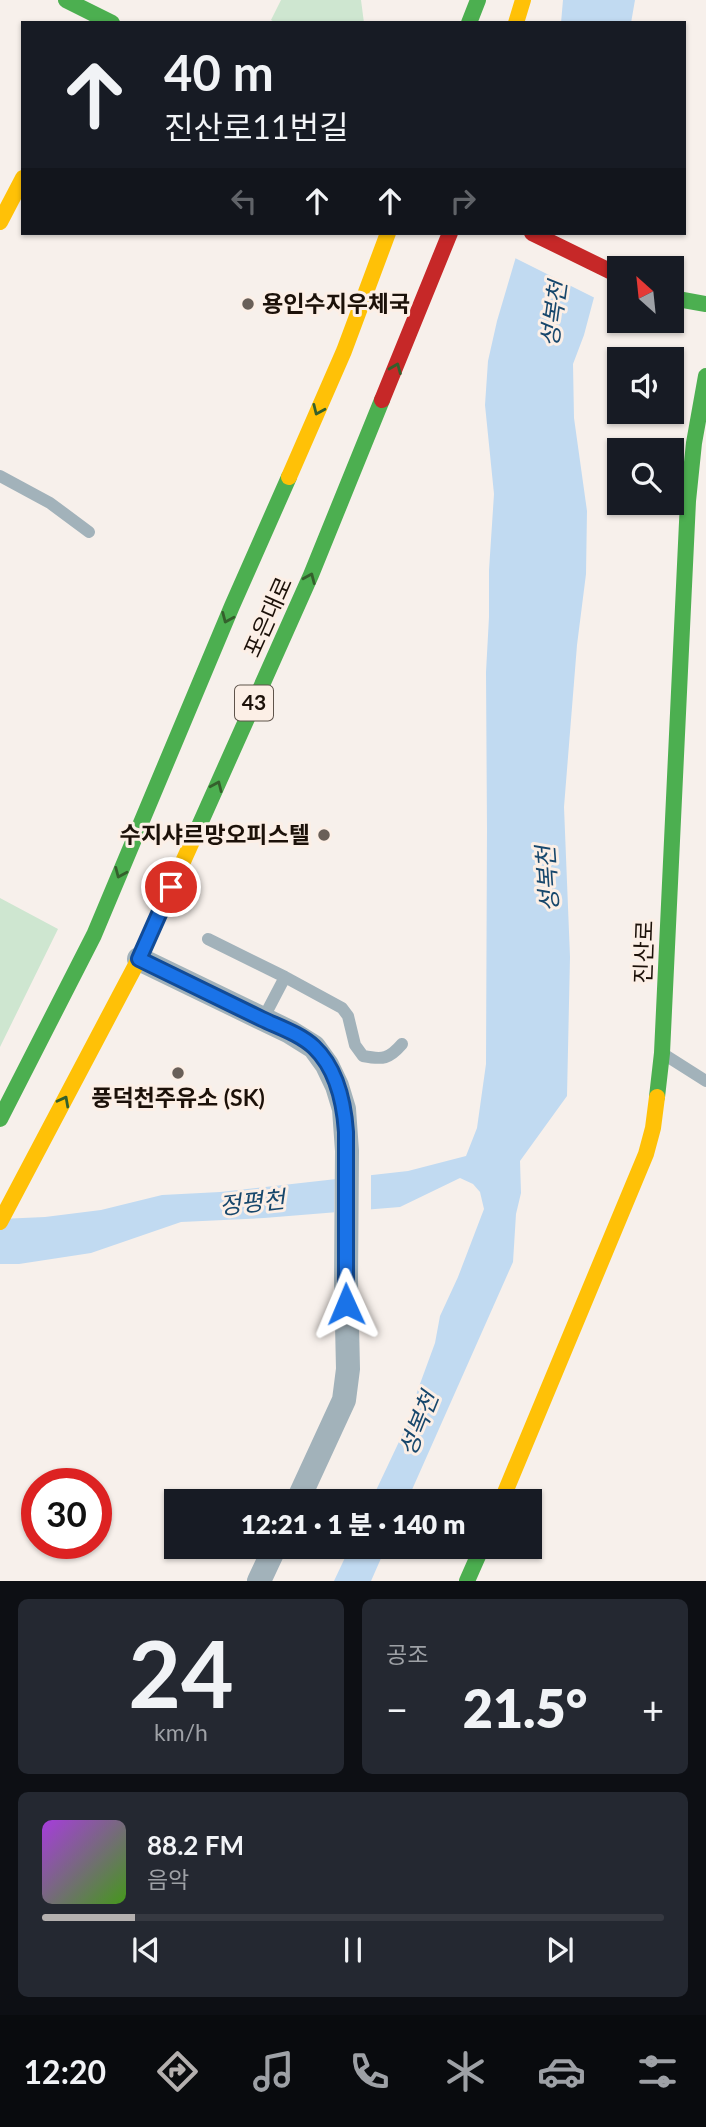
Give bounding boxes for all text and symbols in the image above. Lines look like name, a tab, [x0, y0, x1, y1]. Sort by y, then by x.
text: 40 m	[164, 43, 274, 101]
icon: ahead	[49, 49, 140, 140]
text: 진산로11번길	[164, 107, 348, 146]
icon: left	[225, 182, 263, 220]
icon: ahead	[298, 182, 336, 220]
icon: ahead	[371, 182, 409, 220]
icon: right	[444, 182, 482, 220]
north arrow	[607, 256, 684, 332]
map controls	[607, 256, 684, 515]
water label: 성복천	[534, 276, 572, 349]
place label: 용인수지우체국	[262, 289, 410, 317]
marker: 용인수지우체국	[240, 296, 256, 312]
button: sound	[607, 347, 684, 424]
one-way arrow	[387, 362, 401, 374]
one-way arrow	[312, 403, 326, 415]
button: search	[607, 438, 684, 515]
street label: 포은대로	[237, 572, 297, 661]
one-way arrow	[302, 573, 316, 586]
one-way arrow	[221, 612, 235, 624]
road number: 43	[235, 686, 273, 720]
one-way arrow	[209, 781, 223, 793]
place label: 수지샤르망오피스텔	[120, 820, 310, 848]
marker: 수지샤르망오피스텔	[316, 827, 332, 843]
water label: 성복천	[530, 842, 563, 913]
pin	[141, 857, 201, 917]
one-way arrow	[114, 867, 128, 879]
icon: arrive	[152, 868, 190, 906]
street label: 진산로	[628, 920, 658, 984]
marker: 풍덕천주유소 (SK)	[170, 1065, 186, 1081]
place label: 풍덕천주유소 (SK)	[91, 1083, 265, 1111]
one-way arrow	[56, 1095, 69, 1108]
water label: 정평천	[217, 1183, 289, 1219]
position arrow	[309, 1267, 383, 1341]
water label: 성복천	[392, 1385, 445, 1460]
speed limit sign: 30	[21, 1468, 112, 1559]
text: 12:21 · 1 분 · 140 m	[241, 1508, 465, 1540]
text: 24	[128, 1618, 234, 1727]
text: 공조	[386, 1640, 428, 1668]
text: 21.5°	[463, 1677, 587, 1739]
text: −	[386, 1686, 408, 1732]
text: +	[642, 1686, 664, 1732]
text: km/h	[154, 1718, 208, 1746]
text: 88.2 FM	[147, 1829, 244, 1861]
text: 음악	[147, 1865, 189, 1893]
icon: previous	[127, 1931, 165, 1969]
icon: pause	[334, 1931, 372, 1969]
icon: next	[541, 1931, 579, 1969]
icon: directions	[153, 2047, 202, 2096]
icon: music	[249, 2047, 298, 2096]
icon: phone	[345, 2047, 394, 2096]
icon: climate	[441, 2047, 490, 2096]
icon: car	[537, 2047, 586, 2096]
icon: filters	[633, 2047, 682, 2096]
text: 12:20	[24, 2052, 106, 2091]

